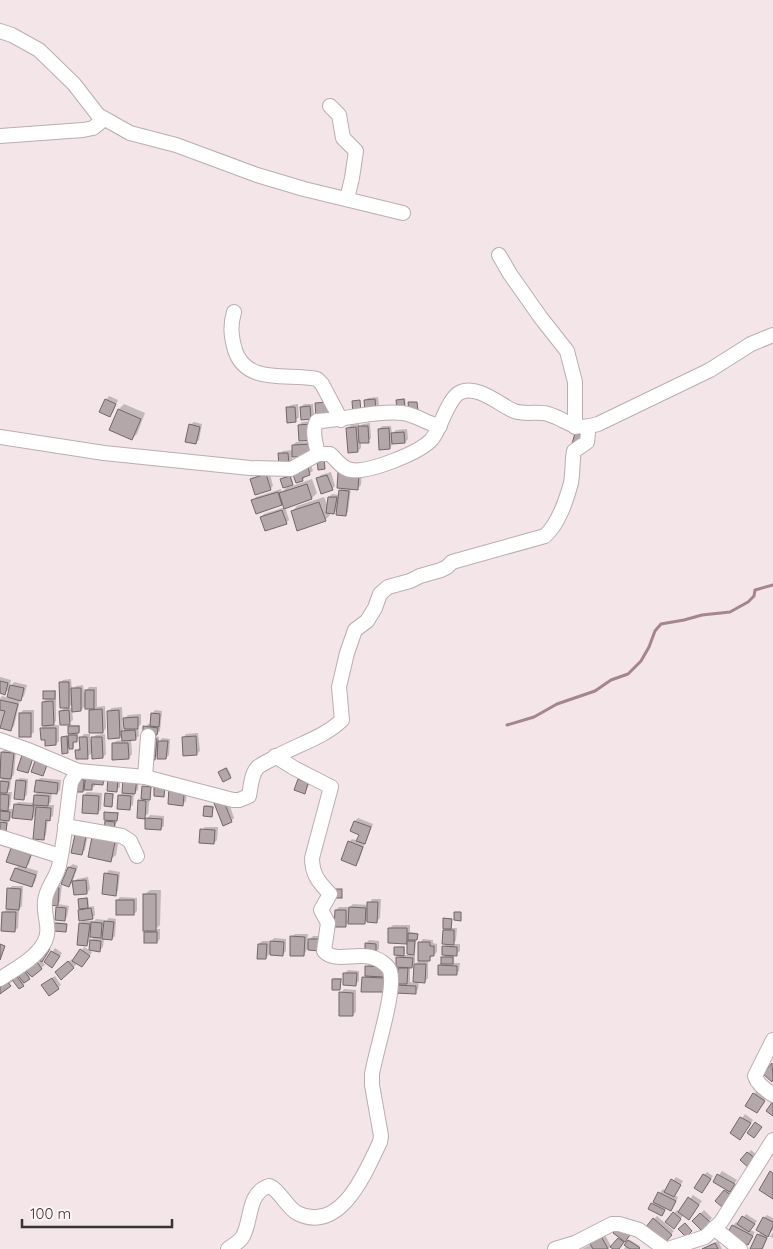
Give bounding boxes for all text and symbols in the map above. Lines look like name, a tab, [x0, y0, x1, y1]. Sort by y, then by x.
scale bar	[22, 1196, 172, 1228]
text: 100 m	[30, 1204, 71, 1223]

